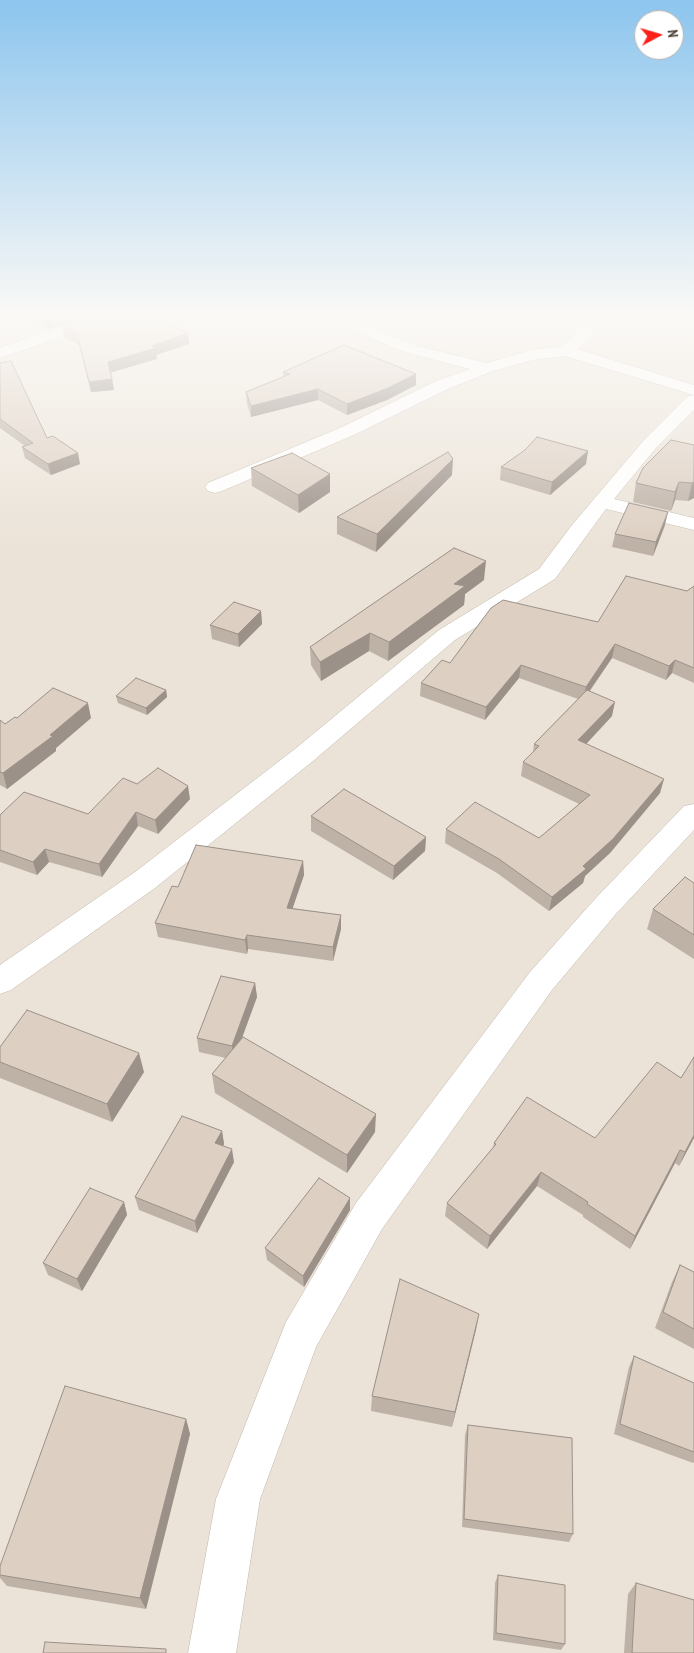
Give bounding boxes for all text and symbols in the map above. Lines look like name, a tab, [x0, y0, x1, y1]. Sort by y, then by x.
north arrow	[634, 10, 684, 60]
text: N	[664, 29, 682, 38]

